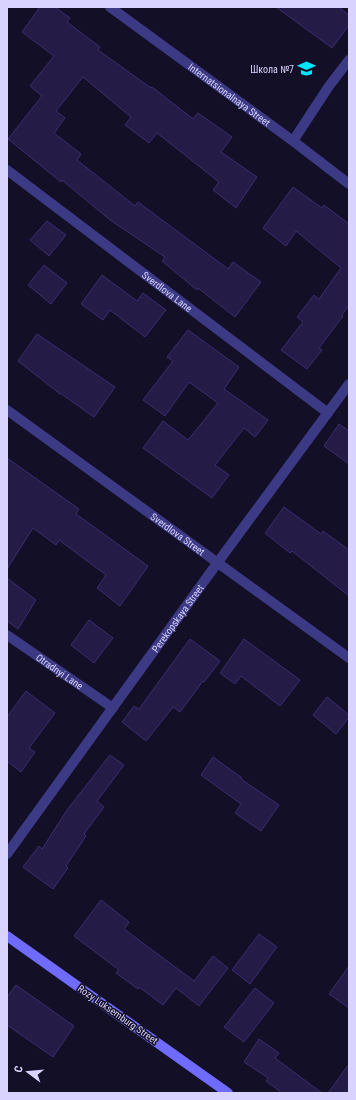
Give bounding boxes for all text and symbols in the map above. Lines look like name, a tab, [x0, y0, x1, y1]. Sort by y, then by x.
school or university icon: Школа №7	[297, 59, 317, 79]
street label: Internatsionalnaya Street	[186, 61, 272, 128]
place label: Школа №7	[250, 64, 294, 75]
street label: Sverdlova Lane	[140, 269, 194, 314]
street label: Sverdlova Street	[148, 511, 207, 558]
street label: Perekopskaya Street	[150, 582, 206, 654]
street label: Otradnyi Lane	[34, 652, 85, 692]
street label: Rozy Luksemburg Street	[76, 983, 160, 1046]
north arrow	[8, 1052, 48, 1092]
text: С	[12, 1065, 26, 1074]

